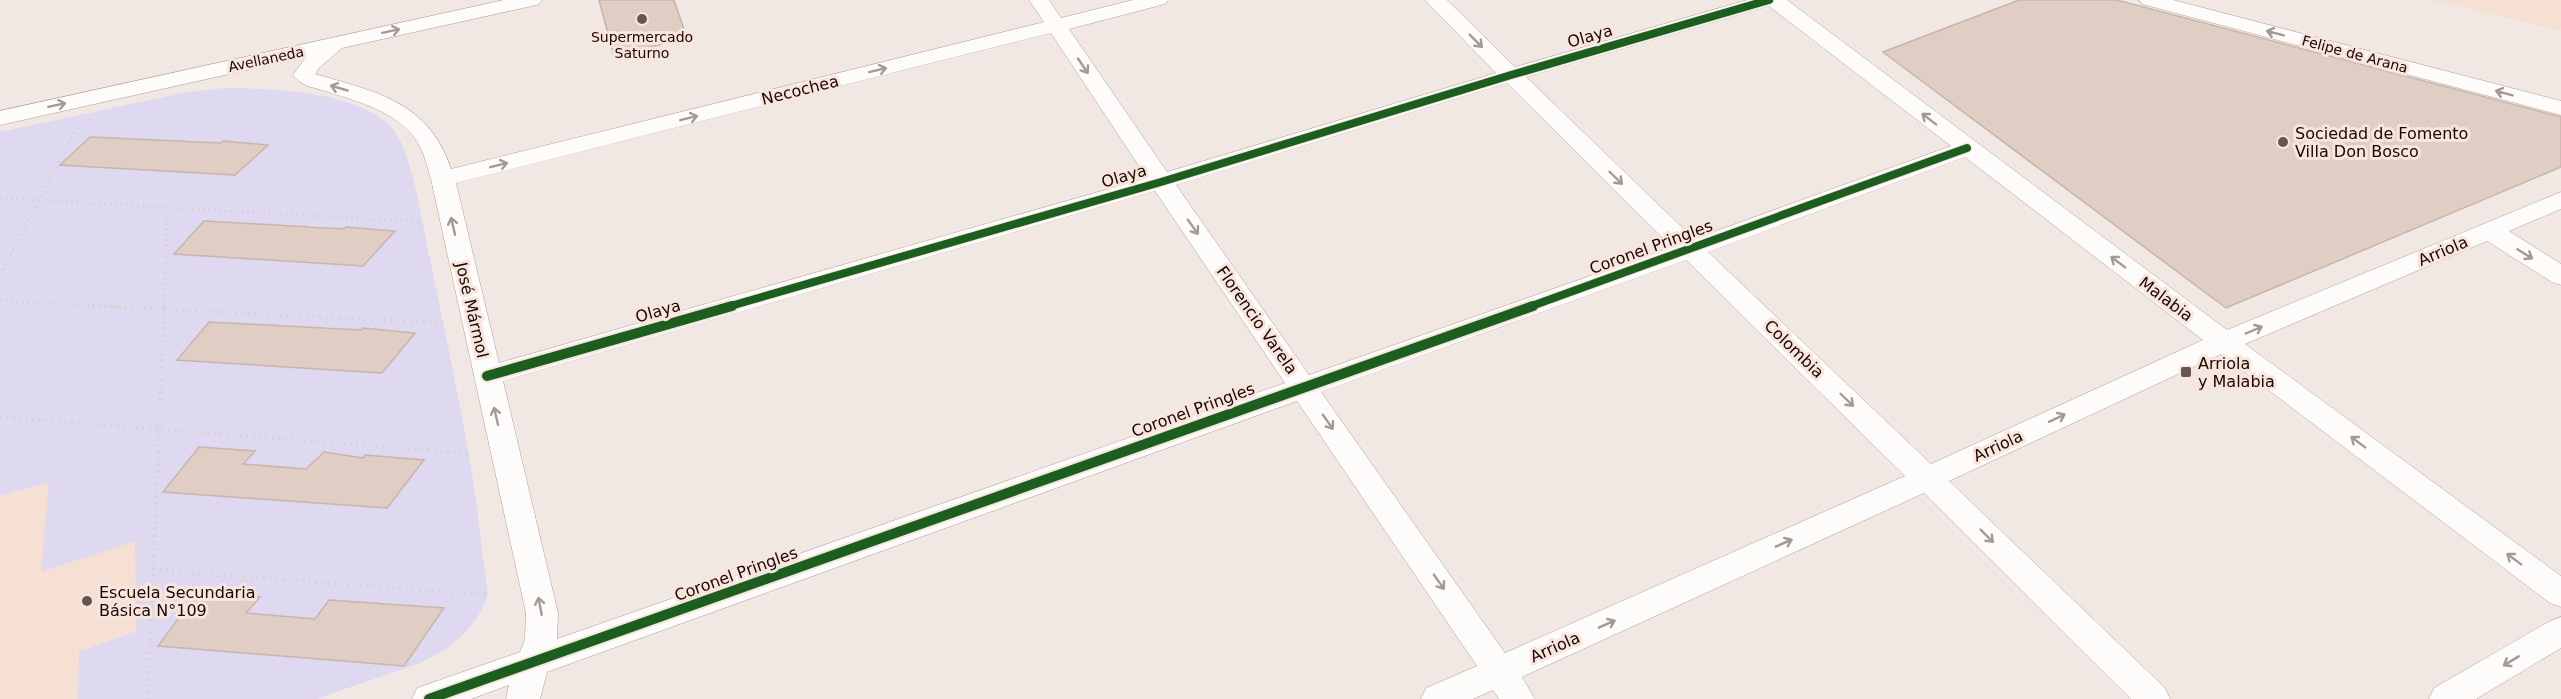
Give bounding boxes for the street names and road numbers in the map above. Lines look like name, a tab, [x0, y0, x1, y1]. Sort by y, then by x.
street label: Olaya	[1565, 21, 1615, 51]
street label: Felipe de Arana	[2300, 32, 2410, 76]
street label: Avellaneda	[227, 43, 305, 75]
street label: Necochea	[759, 71, 841, 109]
street label: Olaya	[1099, 161, 1149, 191]
street label: Coronel Pringles	[1587, 216, 1715, 278]
street label: Arriola	[2415, 232, 2471, 270]
street label: José Mármol	[452, 259, 492, 360]
street label: Florencio Varela	[1213, 262, 1301, 378]
street label: Malabia	[2135, 273, 2197, 325]
street label: Olaya	[633, 296, 683, 326]
street label: Colombia	[1760, 316, 1828, 382]
street label: Coronel Pringles	[1129, 379, 1257, 441]
street label: Arriola	[1970, 426, 2026, 466]
street label: Coronel Pringles	[672, 543, 800, 605]
street label: Arriola	[1527, 628, 1583, 666]

